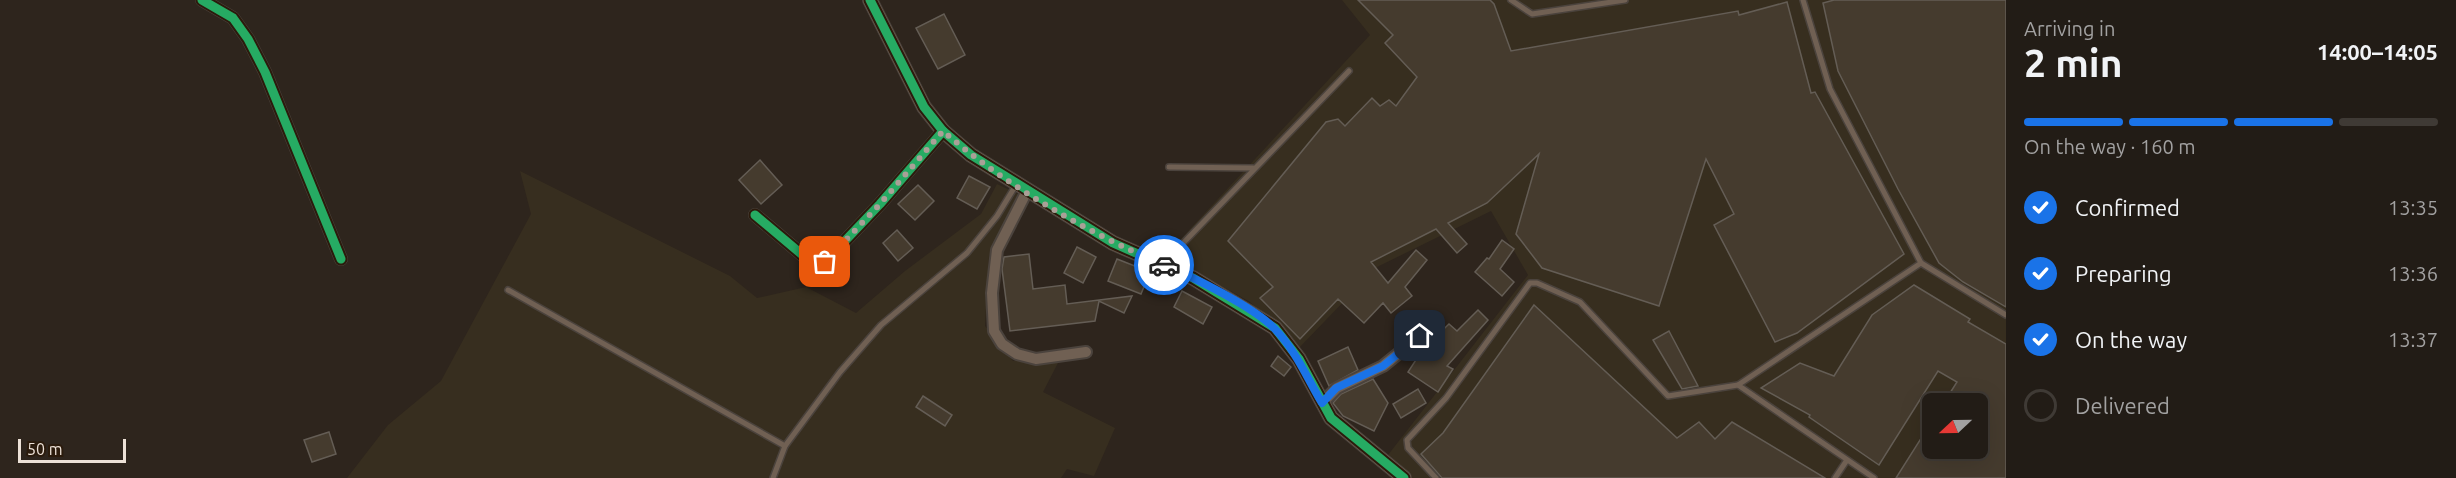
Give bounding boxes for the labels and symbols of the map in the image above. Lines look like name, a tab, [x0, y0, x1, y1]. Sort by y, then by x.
courier	[1134, 235, 1194, 295]
pin	[799, 236, 850, 287]
pin	[1394, 310, 1445, 361]
north arrow	[1922, 393, 1988, 459]
scale bar	[18, 436, 126, 464]

